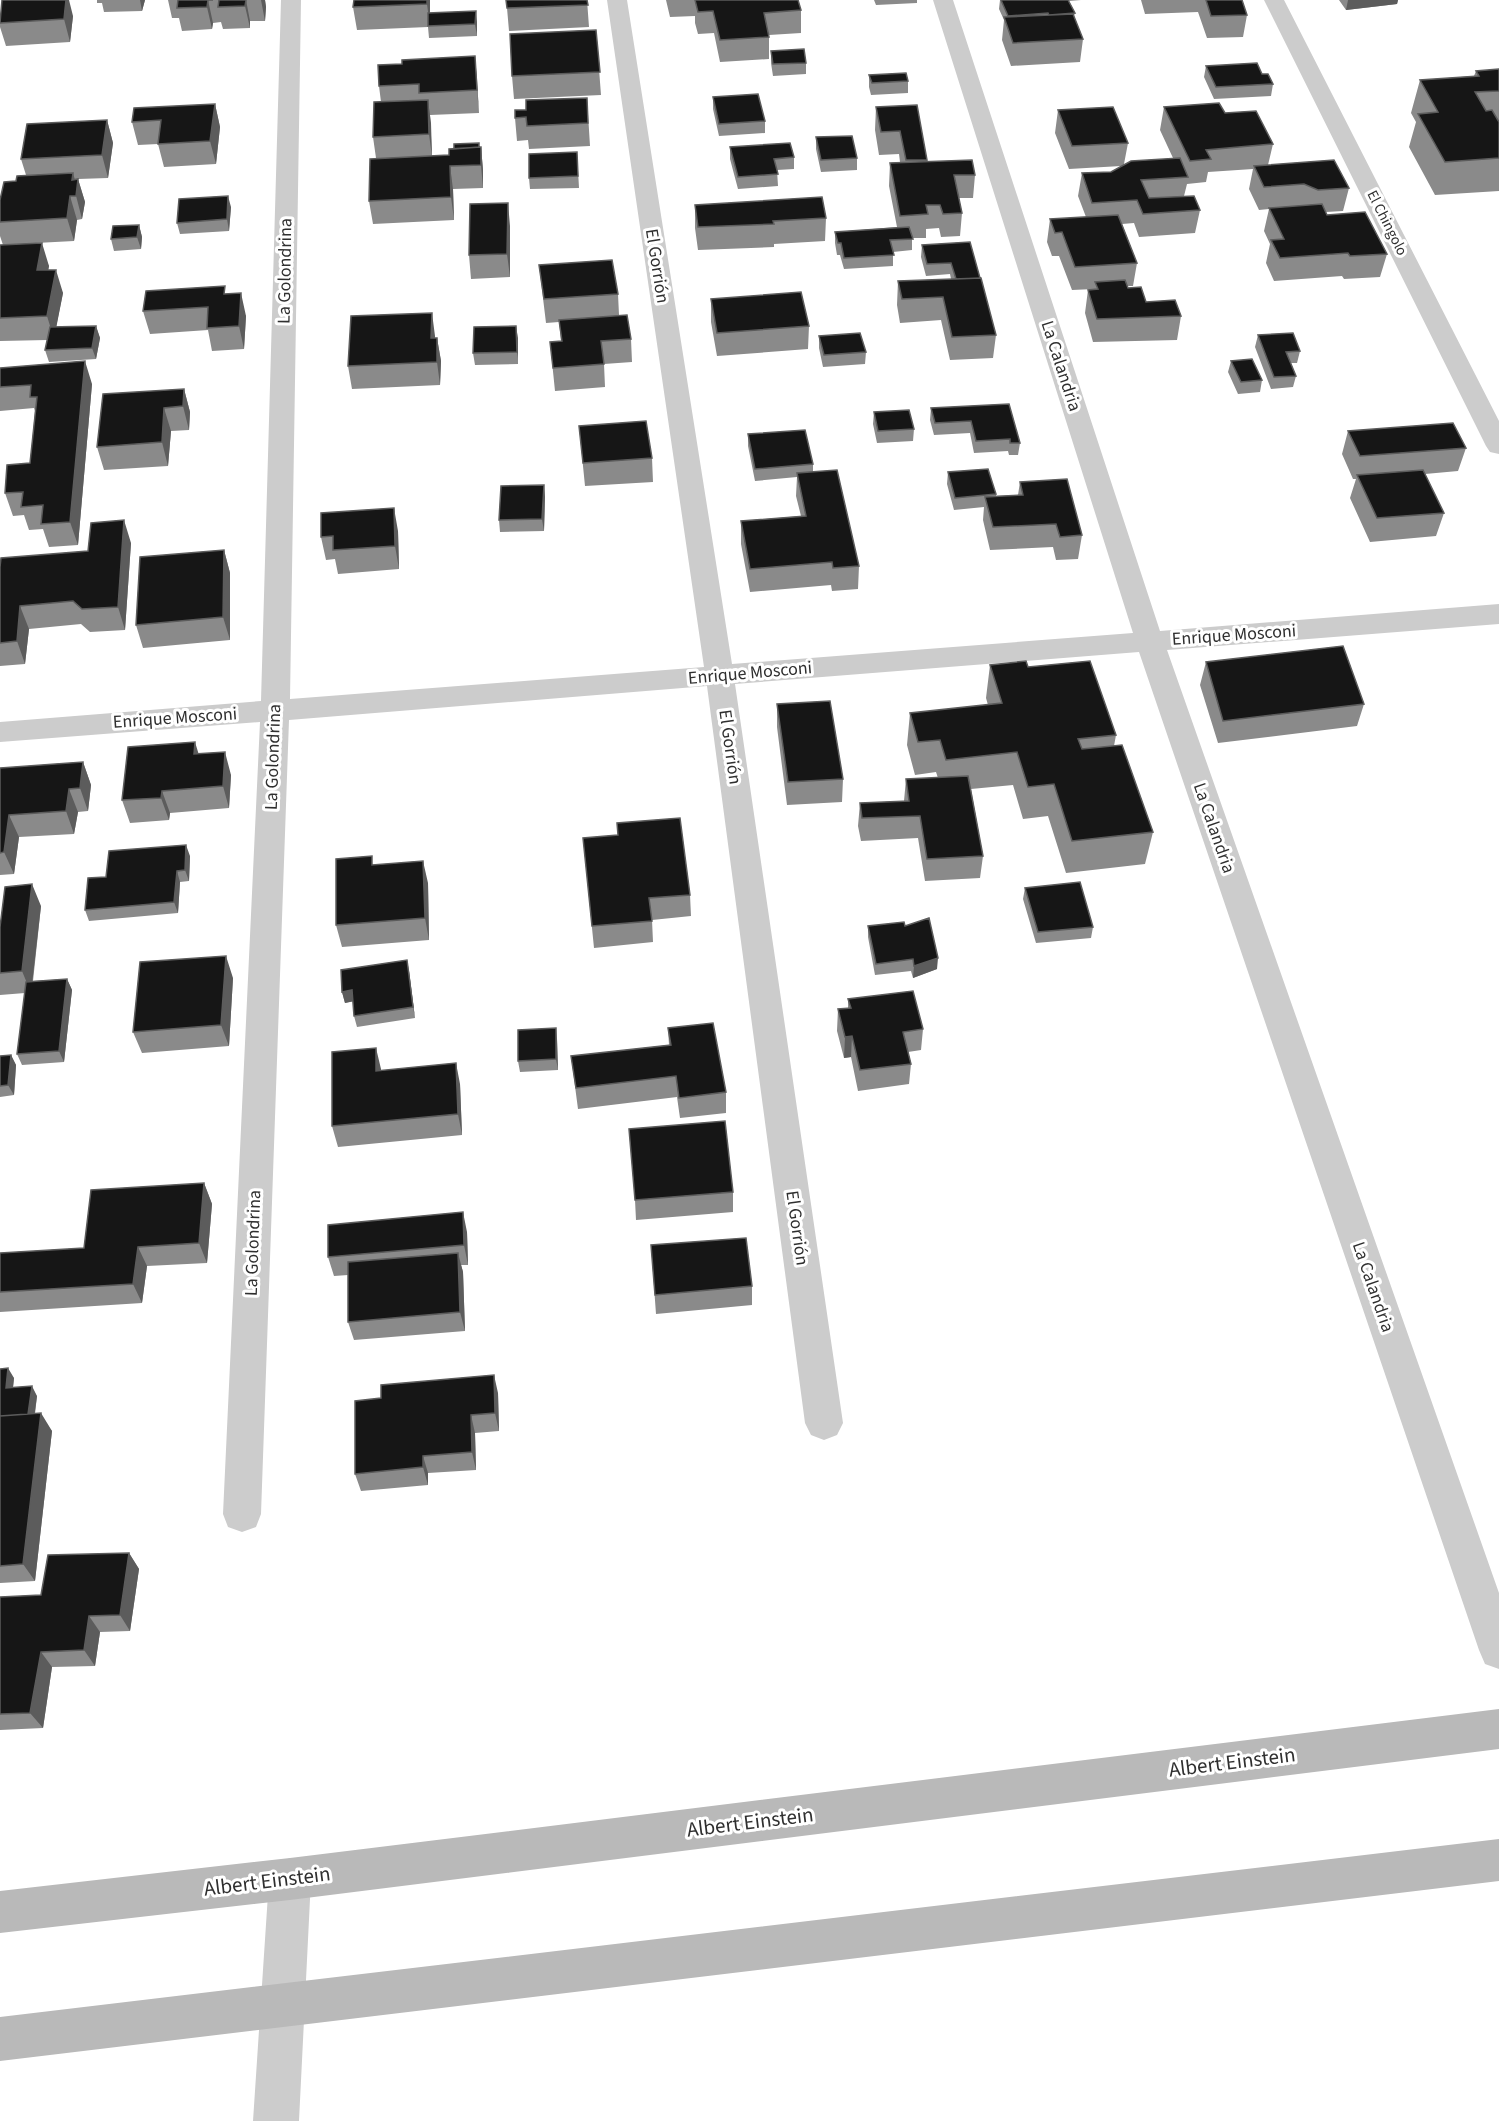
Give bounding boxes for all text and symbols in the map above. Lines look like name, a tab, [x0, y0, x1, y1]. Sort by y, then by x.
street label: El Chingolo	[1362, 187, 1412, 259]
street label: La Golondrina	[272, 218, 298, 324]
street label: El Gorrión	[639, 227, 675, 305]
street label: La Calandria	[1035, 317, 1087, 415]
street label: Enrique Mosconi	[1171, 618, 1297, 652]
street label: Enrique Mosconi	[687, 655, 813, 691]
street label: Enrique Mosconi	[112, 701, 238, 735]
street label: La Golondrina	[259, 704, 287, 810]
street label: El Gorrión	[712, 708, 748, 786]
street label: La Calandria	[1187, 779, 1241, 877]
street label: El Gorrión	[779, 1189, 815, 1267]
street label: La Golondrina	[239, 1190, 267, 1296]
street label: La Calandria	[1346, 1238, 1400, 1336]
street label: Albert Einstein	[1167, 1739, 1297, 1785]
street label: Albert Einstein	[685, 1799, 815, 1845]
street label: Albert Einstein	[202, 1858, 332, 1904]

